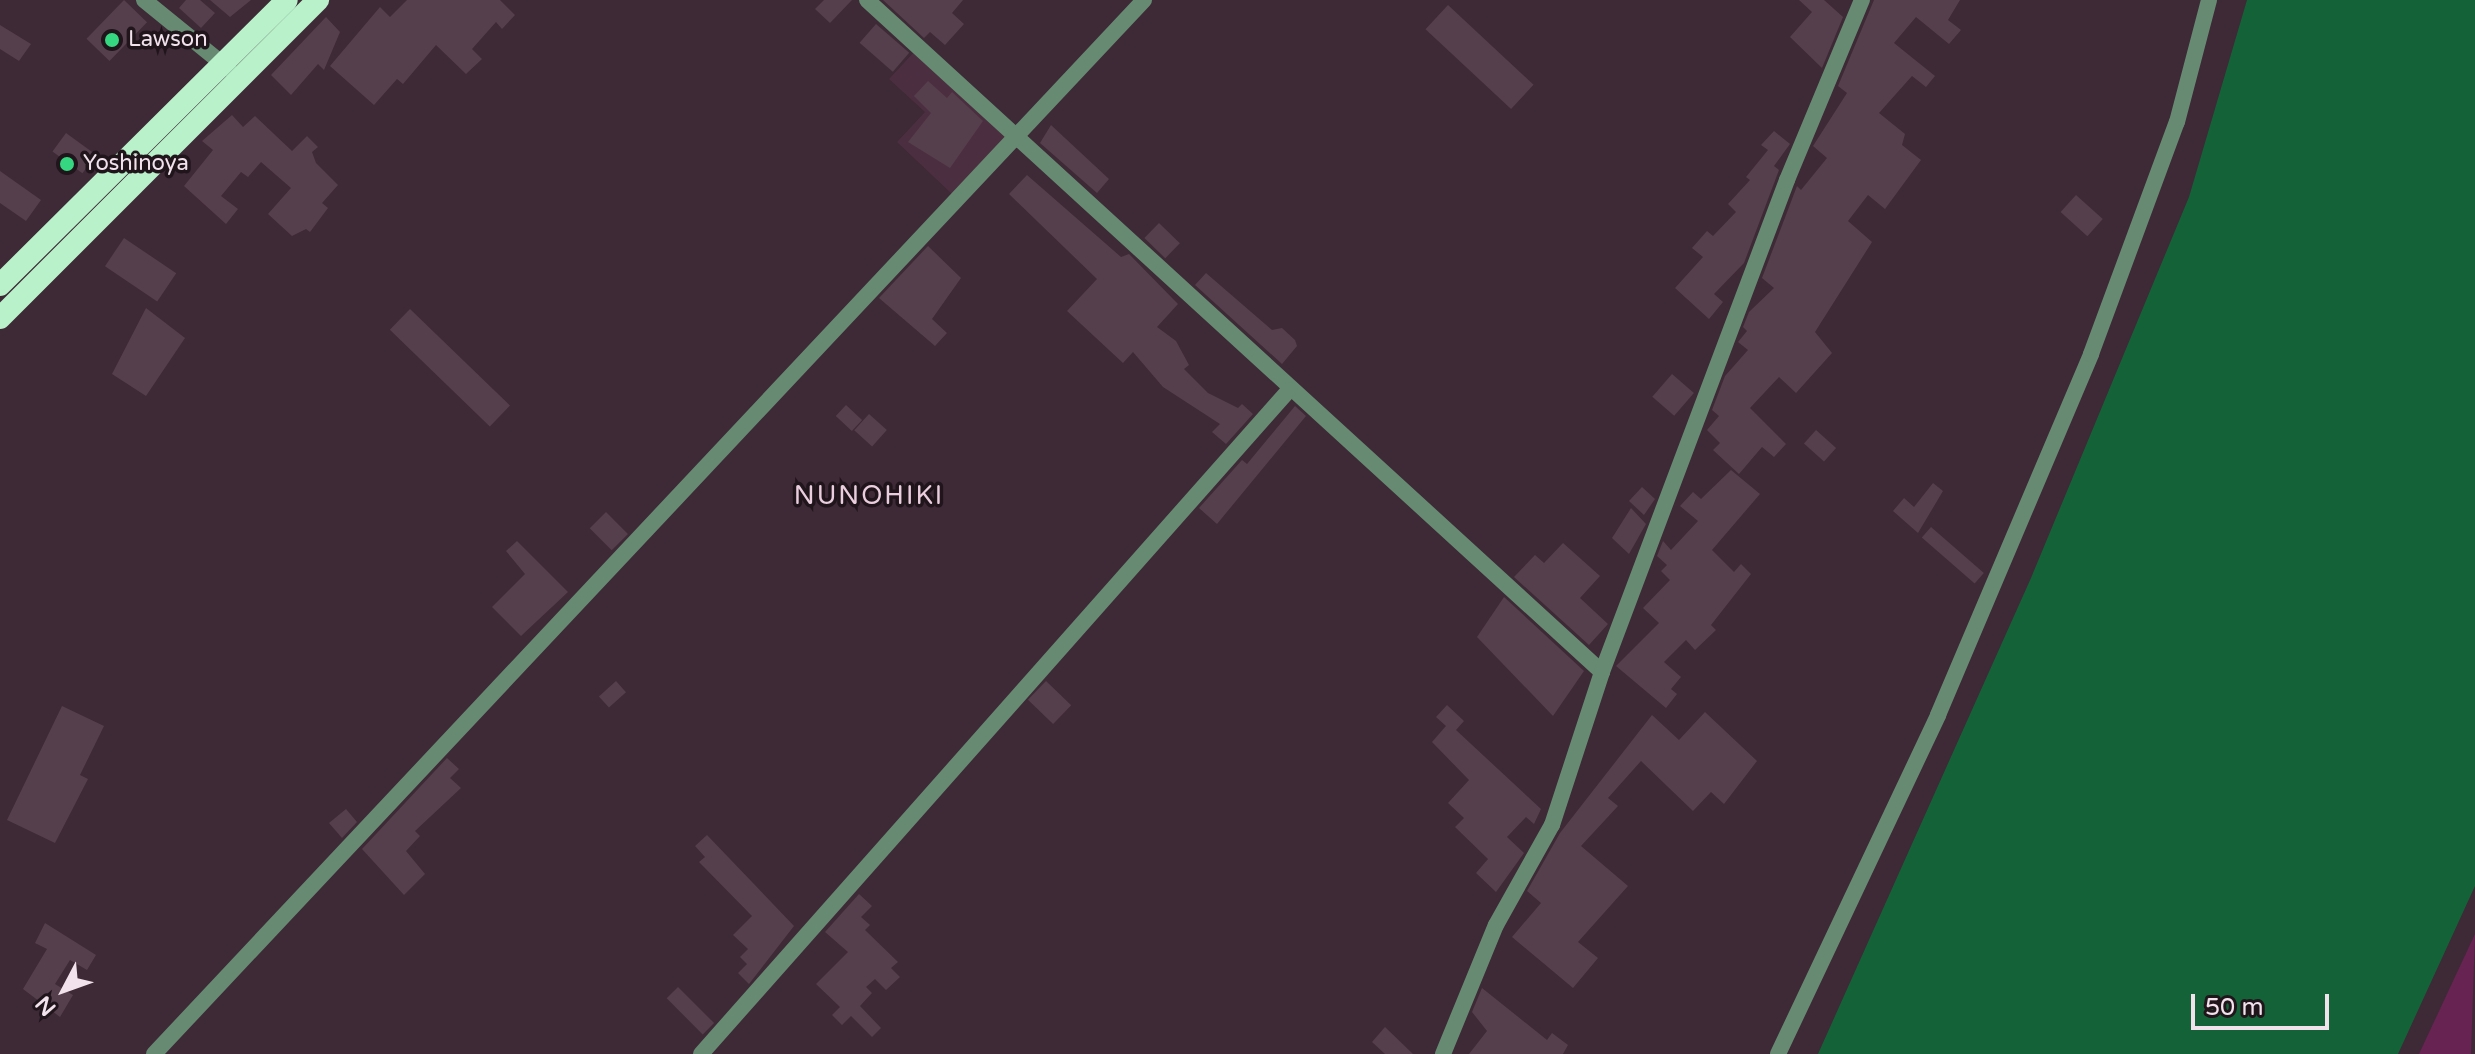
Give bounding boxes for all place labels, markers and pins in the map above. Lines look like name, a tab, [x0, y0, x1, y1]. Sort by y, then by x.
place label: Lawson	[128, 27, 208, 53]
marker: Lawson	[103, 31, 121, 49]
place label: Yoshinoya	[83, 151, 189, 177]
marker: Yoshinoya	[58, 155, 76, 173]

